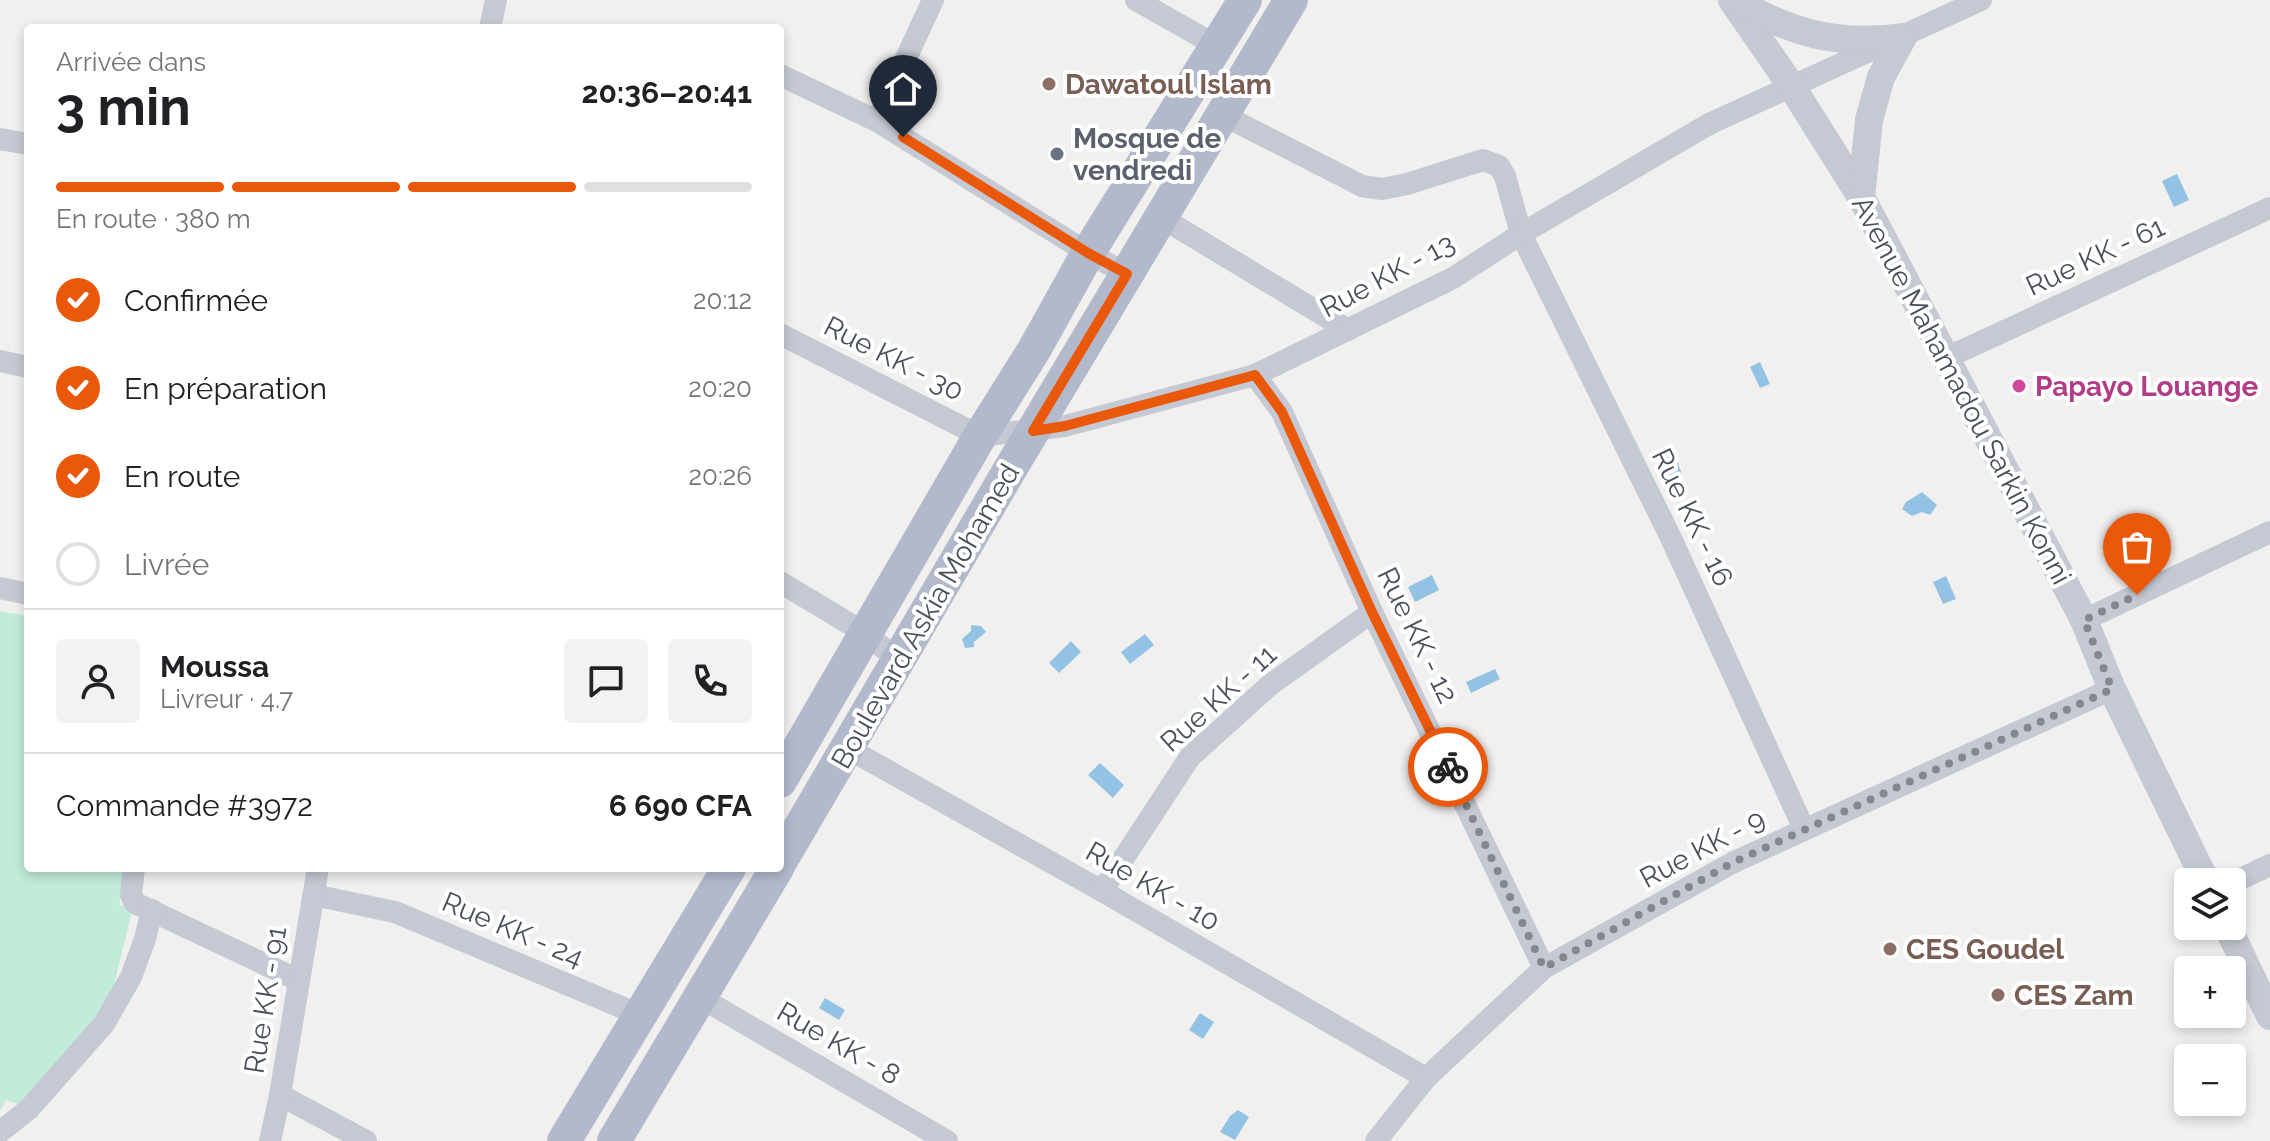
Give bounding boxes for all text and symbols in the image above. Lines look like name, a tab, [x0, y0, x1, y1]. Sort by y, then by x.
text: Arrivée dans	[56, 47, 206, 77]
pin	[869, 55, 937, 137]
icon: home	[881, 67, 925, 111]
place label: Dawatoul Islam	[1065, 68, 1272, 101]
text: 20:36–20:41	[582, 75, 752, 110]
marker: Dawatoul Islam	[1040, 75, 1058, 93]
text: 3 min	[56, 76, 191, 137]
place label: Mosque de vendredi	[1073, 122, 1221, 187]
marker: Mosque de vendredi	[1048, 145, 1066, 163]
street label: Avenue Mahamadou Sarkin Konni	[1845, 191, 2078, 590]
text: En route · 380 m	[56, 204, 251, 234]
street label: Rue KK - 61	[2021, 210, 2170, 303]
street label: Rue KK - 13	[1315, 226, 1460, 325]
icon: check	[56, 278, 100, 322]
text: Confirmée	[124, 283, 268, 318]
text: 20:12	[693, 285, 752, 315]
street label: Rue KK - 30	[819, 309, 969, 408]
icon: check	[56, 366, 100, 410]
place label: Papayo Louange	[2035, 370, 2258, 403]
text: En préparation	[124, 371, 327, 406]
text: 20:20	[688, 373, 752, 403]
marker: Papayo Louange	[2010, 377, 2028, 395]
street label: Rue KK - 16	[1645, 443, 1740, 591]
icon: check	[56, 454, 100, 498]
street label: Boulevard Askia Mohamed	[825, 458, 1026, 774]
text: En route	[124, 459, 240, 494]
text: 20:26	[688, 461, 752, 491]
pin	[2103, 513, 2171, 595]
icon: bag	[2115, 525, 2159, 569]
text: Livrée	[124, 547, 209, 582]
street label: Rue KK - 12	[1371, 562, 1465, 708]
street label: Rue KK - 11	[1154, 638, 1283, 759]
button: person	[56, 639, 140, 723]
button: chat	[564, 639, 648, 723]
button: phone	[668, 639, 752, 723]
text: Moussa	[160, 649, 269, 684]
text: Livreur · 4.7	[160, 684, 293, 714]
courier	[1408, 727, 1488, 807]
icon: bike	[1426, 745, 1470, 789]
text: Commande #3972	[56, 788, 313, 823]
text: 6 690 CFA	[609, 788, 752, 823]
street label: Rue KK - 9	[1634, 802, 1770, 895]
street label: Rue KK - 10	[1080, 835, 1226, 938]
map controls	[2174, 868, 2246, 1116]
button: layers	[2174, 868, 2246, 940]
street label: Rue KK - 24	[437, 885, 588, 974]
street label: Rue KK - 91	[238, 924, 293, 1076]
place label: CES Goudel	[1906, 933, 2064, 966]
marker: CES Goudel	[1881, 940, 1899, 958]
button: +	[2174, 956, 2246, 1028]
place label: CES Zam	[2014, 979, 2134, 1012]
marker: CES Zam	[1989, 986, 2007, 1004]
street label: Rue KK - 8	[771, 995, 906, 1092]
button: −	[2174, 1044, 2246, 1116]

